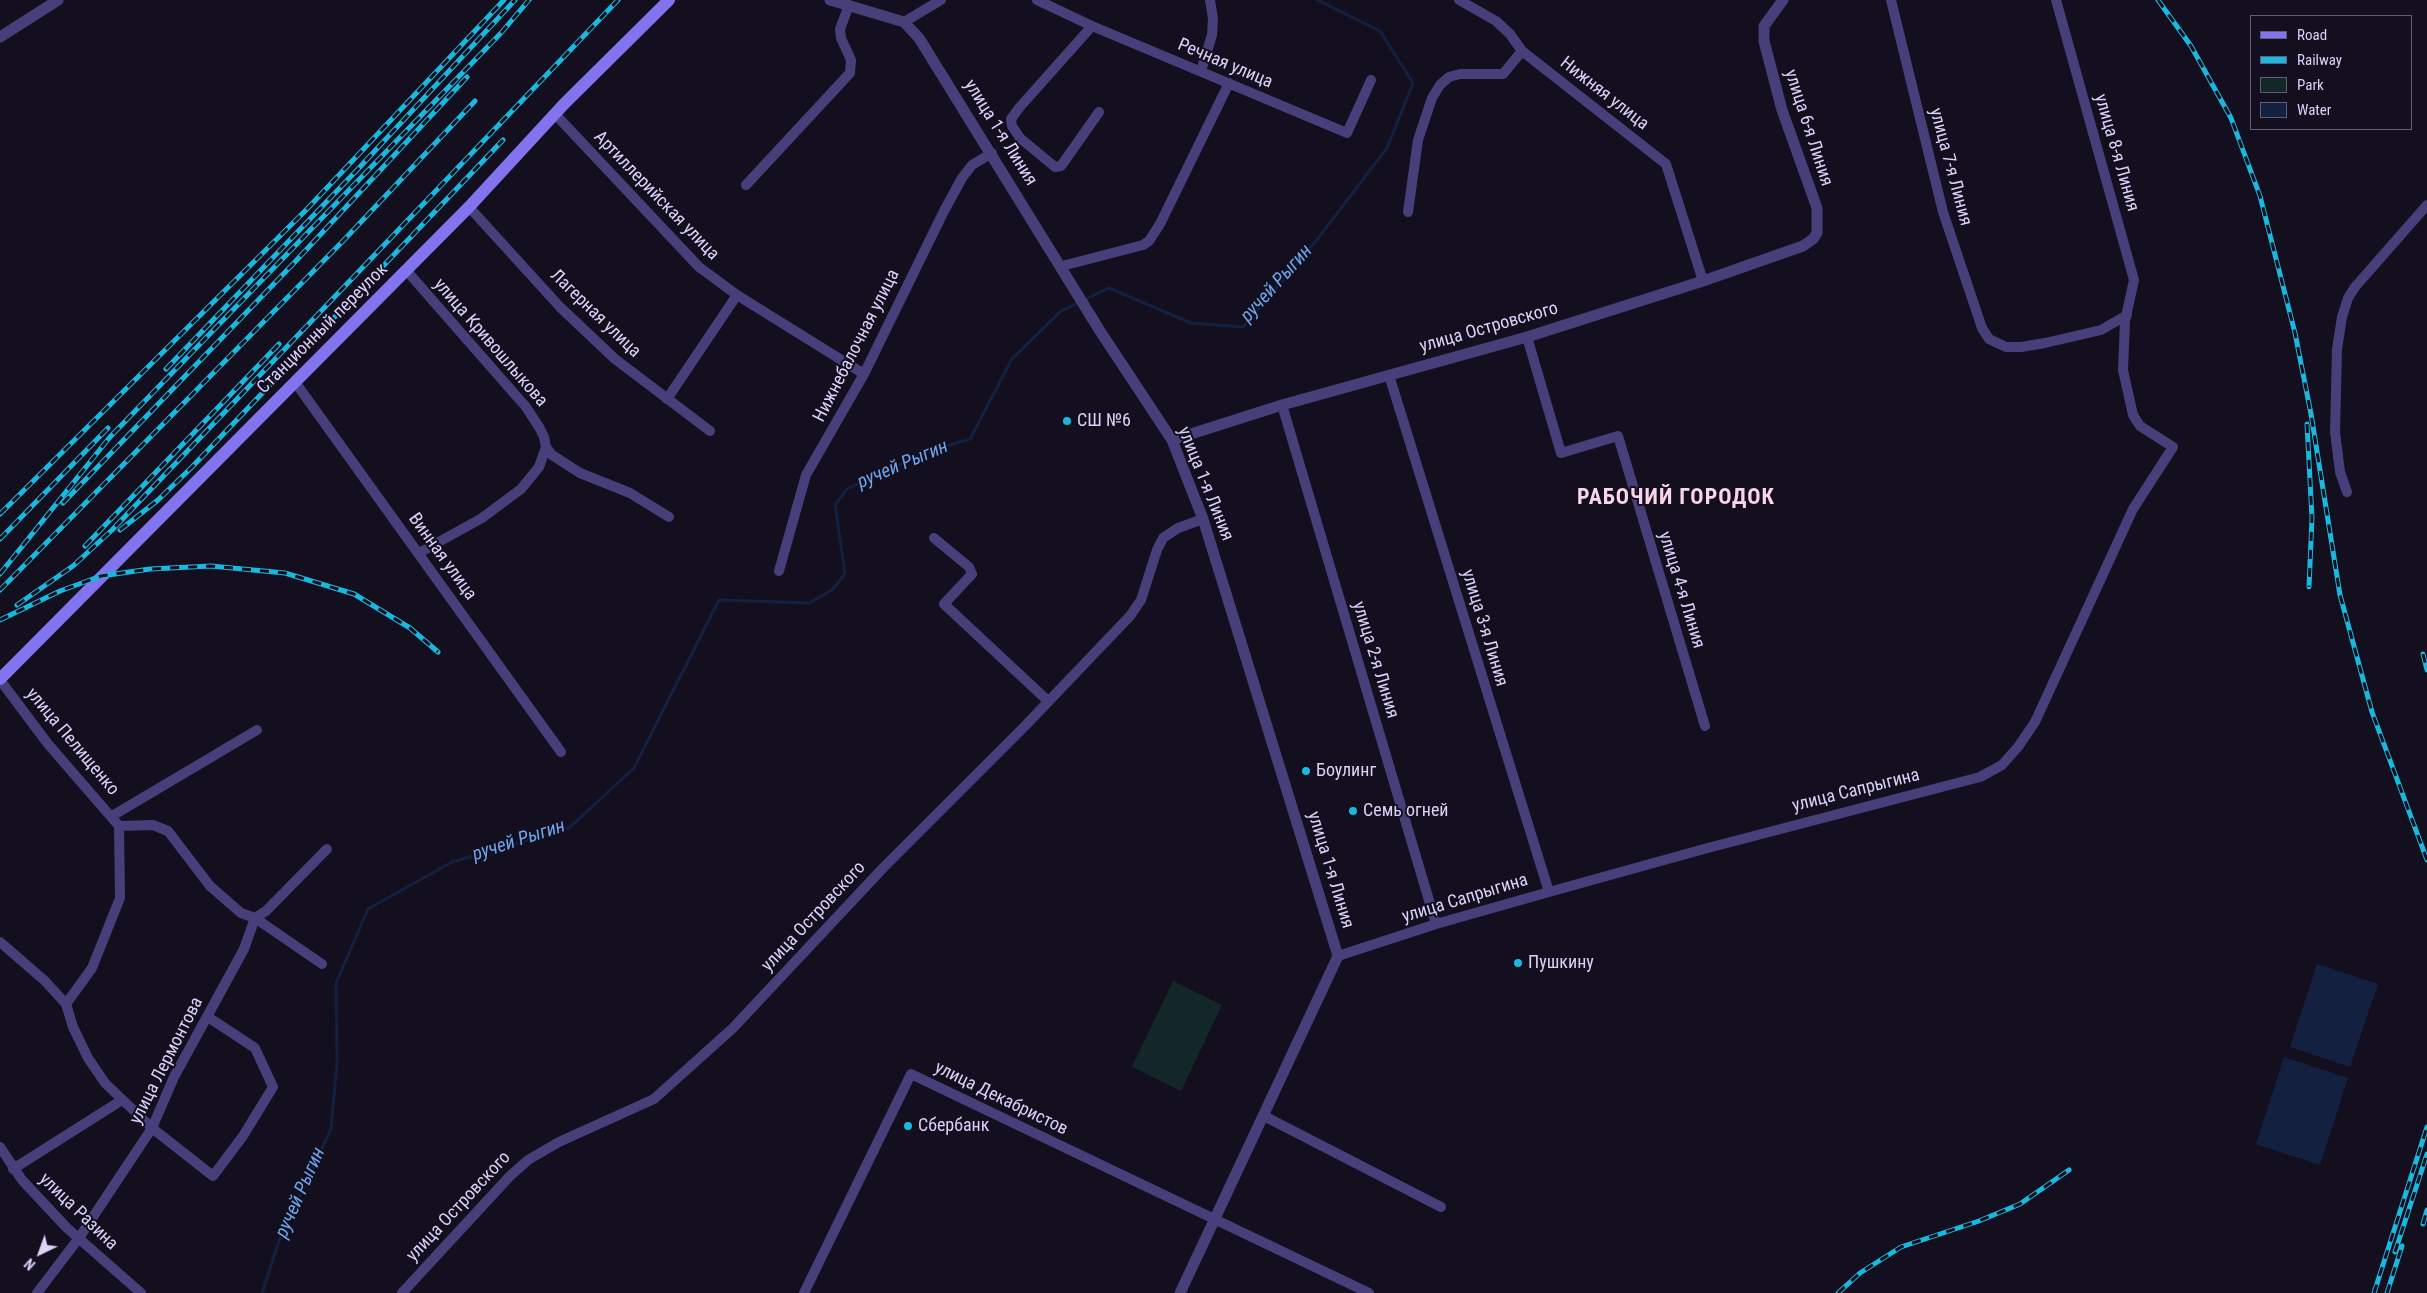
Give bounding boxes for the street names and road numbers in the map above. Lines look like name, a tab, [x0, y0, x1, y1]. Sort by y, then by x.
street label: Речная улица	[1174, 34, 1276, 94]
street label: Нижняя улица	[1555, 53, 1653, 135]
street label: улица 6-я Линия	[1779, 67, 1837, 189]
street label: улица 1-я Линия	[959, 76, 1041, 190]
street label: улица 8-я Линия	[2089, 92, 2143, 214]
street label: улица 7-я Линия	[1924, 106, 1976, 228]
street label: Артиллерийская улица	[589, 127, 723, 265]
street label: Станционный переулок	[253, 259, 393, 399]
street label: Лагерная улица	[545, 265, 645, 363]
street label: Нижнебалочная улица	[809, 266, 905, 426]
street label: улица Кривошлыкова	[428, 274, 552, 412]
street label: улица Островского	[1417, 298, 1561, 358]
street label: улица 1-я Линия	[1172, 424, 1238, 544]
street label: Винная улица	[403, 509, 481, 605]
street label: улица 4-я Линия	[1653, 529, 1709, 651]
street label: улица 3-я Линия	[1456, 567, 1512, 689]
street label: улица 2-я Линия	[1347, 599, 1403, 721]
street label: улица Пелищенко	[21, 684, 123, 800]
street label: улица Сапрыгина	[1790, 765, 1922, 817]
street label: улица 1-я Линия	[1302, 809, 1358, 931]
street label: улица Островского	[757, 857, 871, 977]
street label: улица Сапрыгина	[1399, 870, 1531, 928]
street label: улица Лермонтова	[126, 994, 208, 1128]
street label: улица Декабристов	[931, 1057, 1071, 1141]
street label: улица Островского	[402, 1147, 516, 1267]
street label: улица Разина	[34, 1169, 122, 1255]

